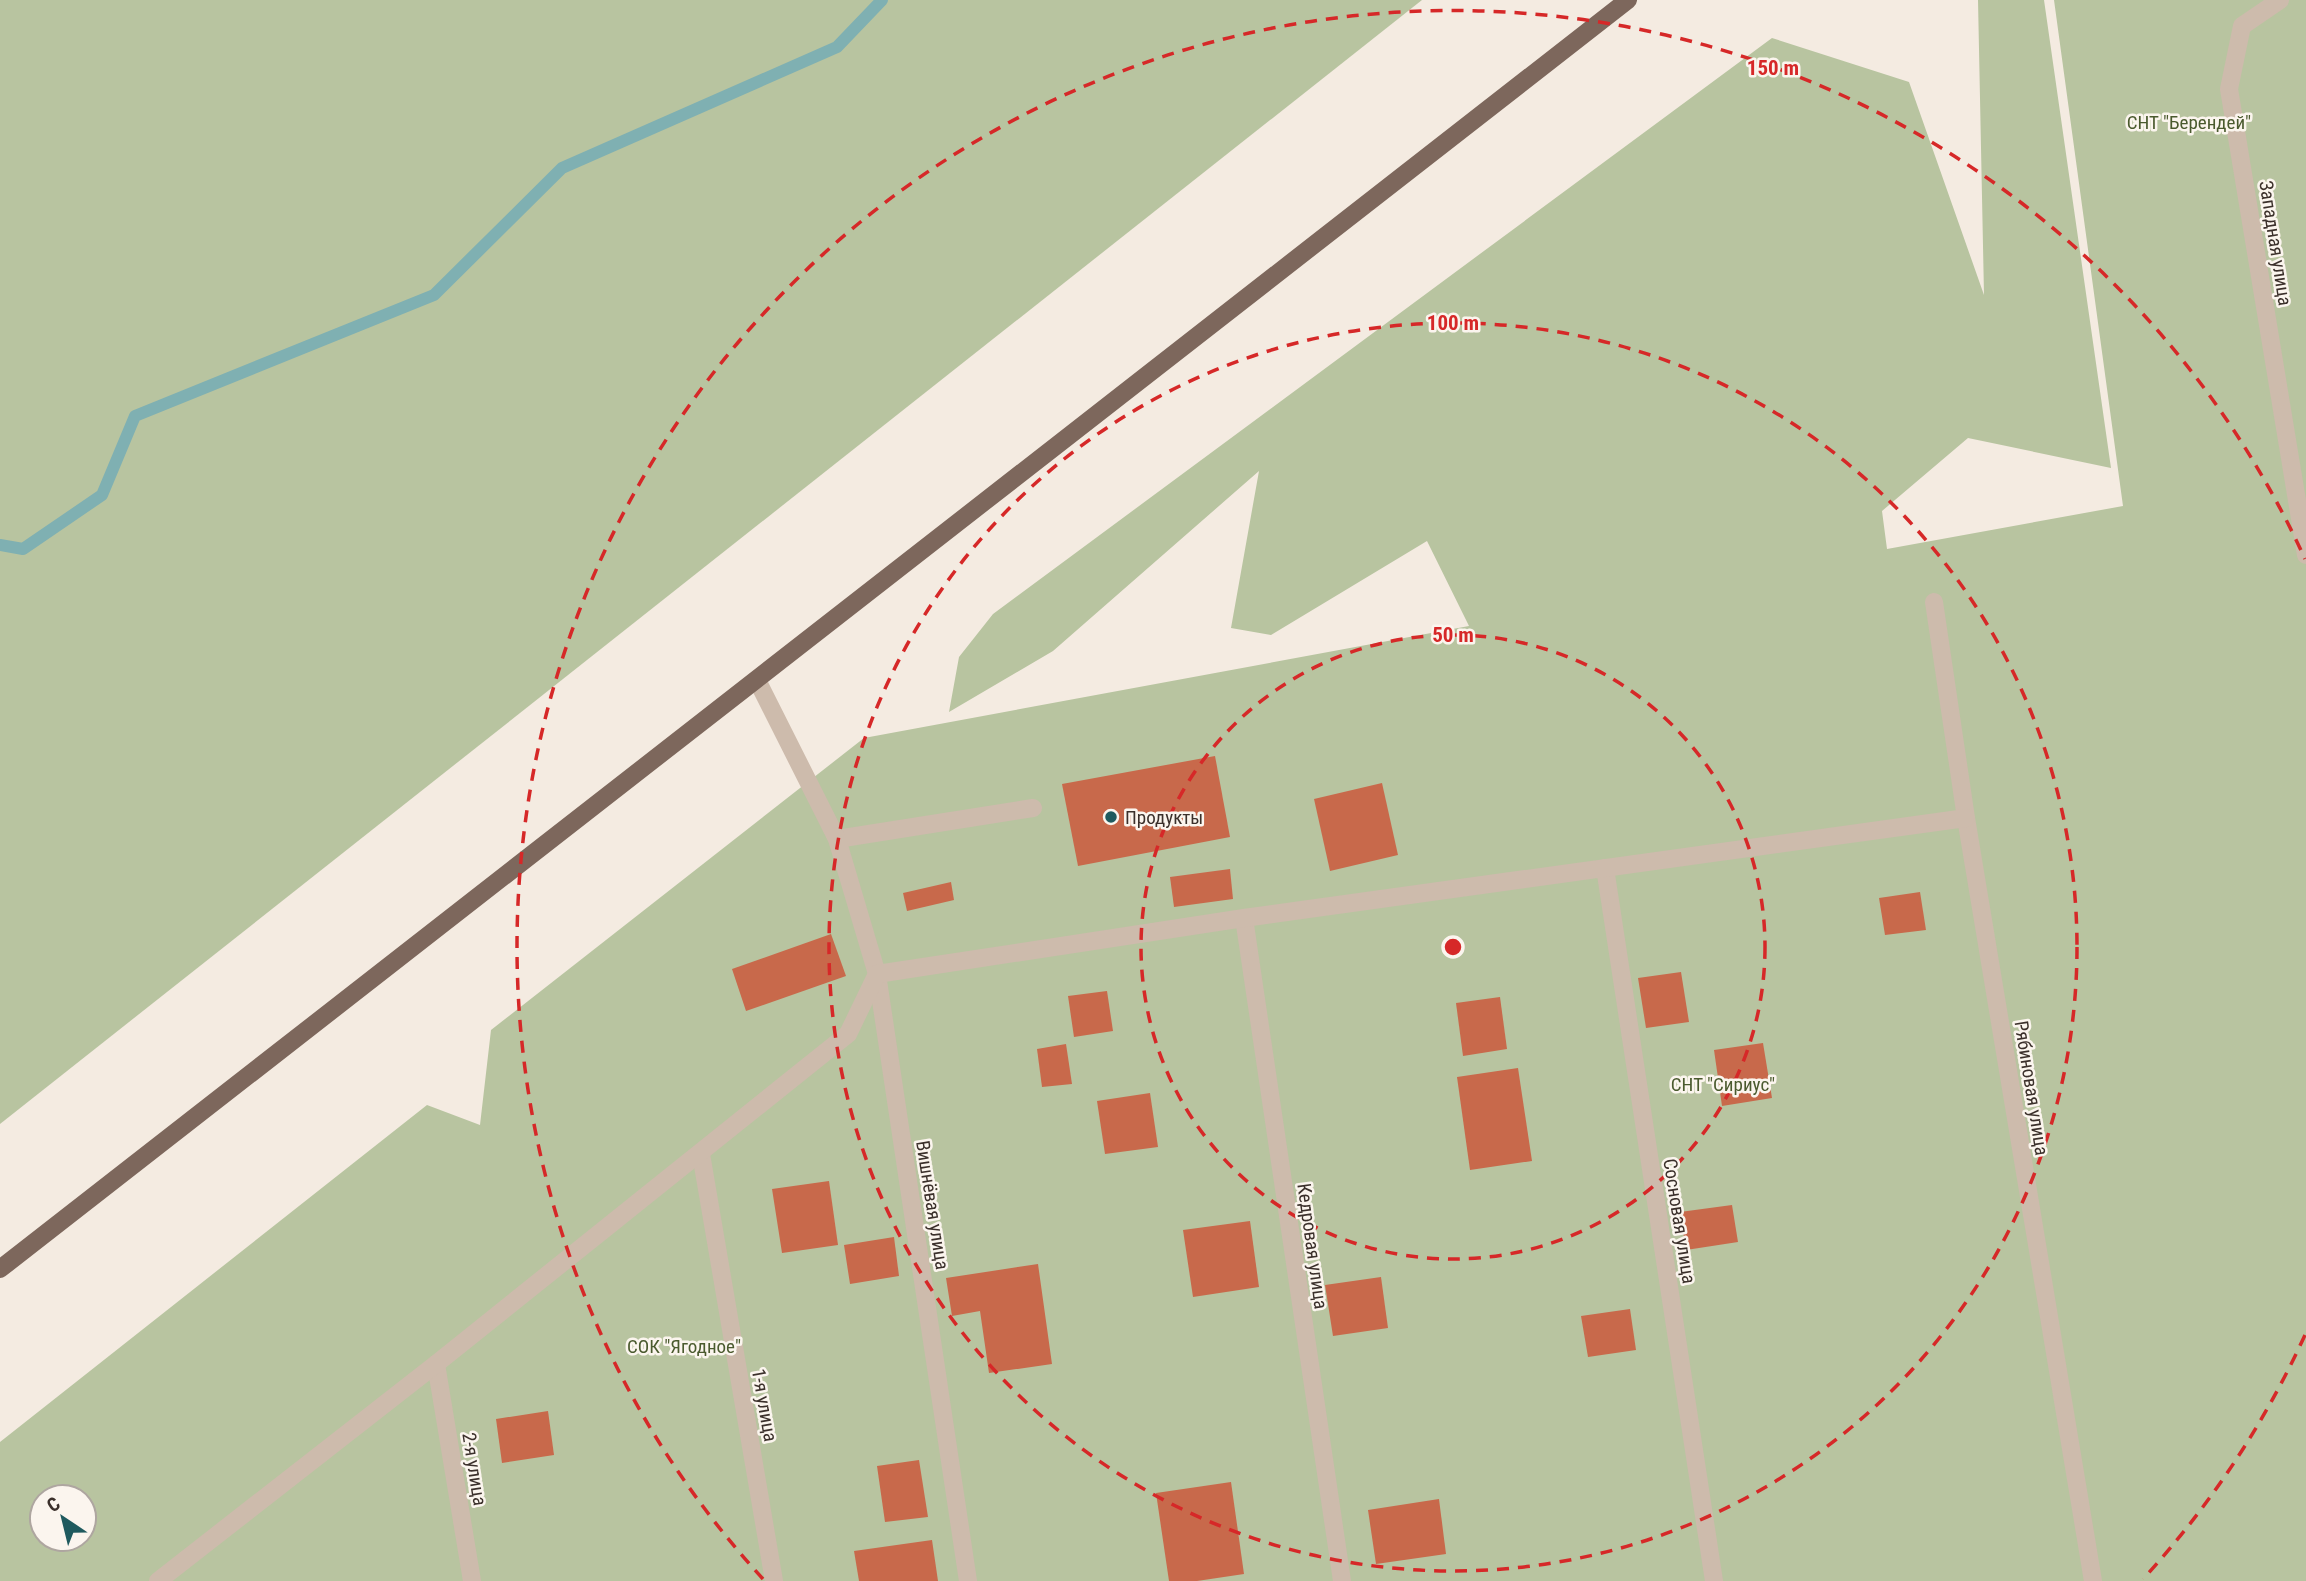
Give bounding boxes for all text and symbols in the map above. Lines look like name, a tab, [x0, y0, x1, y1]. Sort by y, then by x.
text: 150 m	[1747, 56, 1799, 80]
park label: СНТ "Берендей"	[2127, 111, 2251, 134]
street label: Западная улица	[2254, 179, 2297, 307]
text: 100 m	[1427, 311, 1479, 335]
text: 50 m	[1432, 623, 1474, 647]
place label: Продукты	[1125, 806, 1203, 829]
marker: Продукты	[1103, 809, 1119, 825]
centre of rings	[1441, 935, 1465, 959]
street label: Рябиновая улица	[2010, 1019, 2053, 1157]
park label: СНТ "Сириус"	[1671, 1073, 1775, 1096]
street label: Вишнёвая улица	[911, 1139, 954, 1271]
street label: Сосновая улица	[1658, 1157, 1701, 1285]
street label: Кедровая улица	[1292, 1182, 1333, 1310]
park label: СОК "Ягодное"	[627, 1335, 741, 1358]
street label: 1-я улица	[747, 1367, 782, 1443]
street label: 2-я улица	[457, 1431, 492, 1507]
north arrow	[28, 1483, 98, 1553]
text: С	[43, 1492, 65, 1517]

